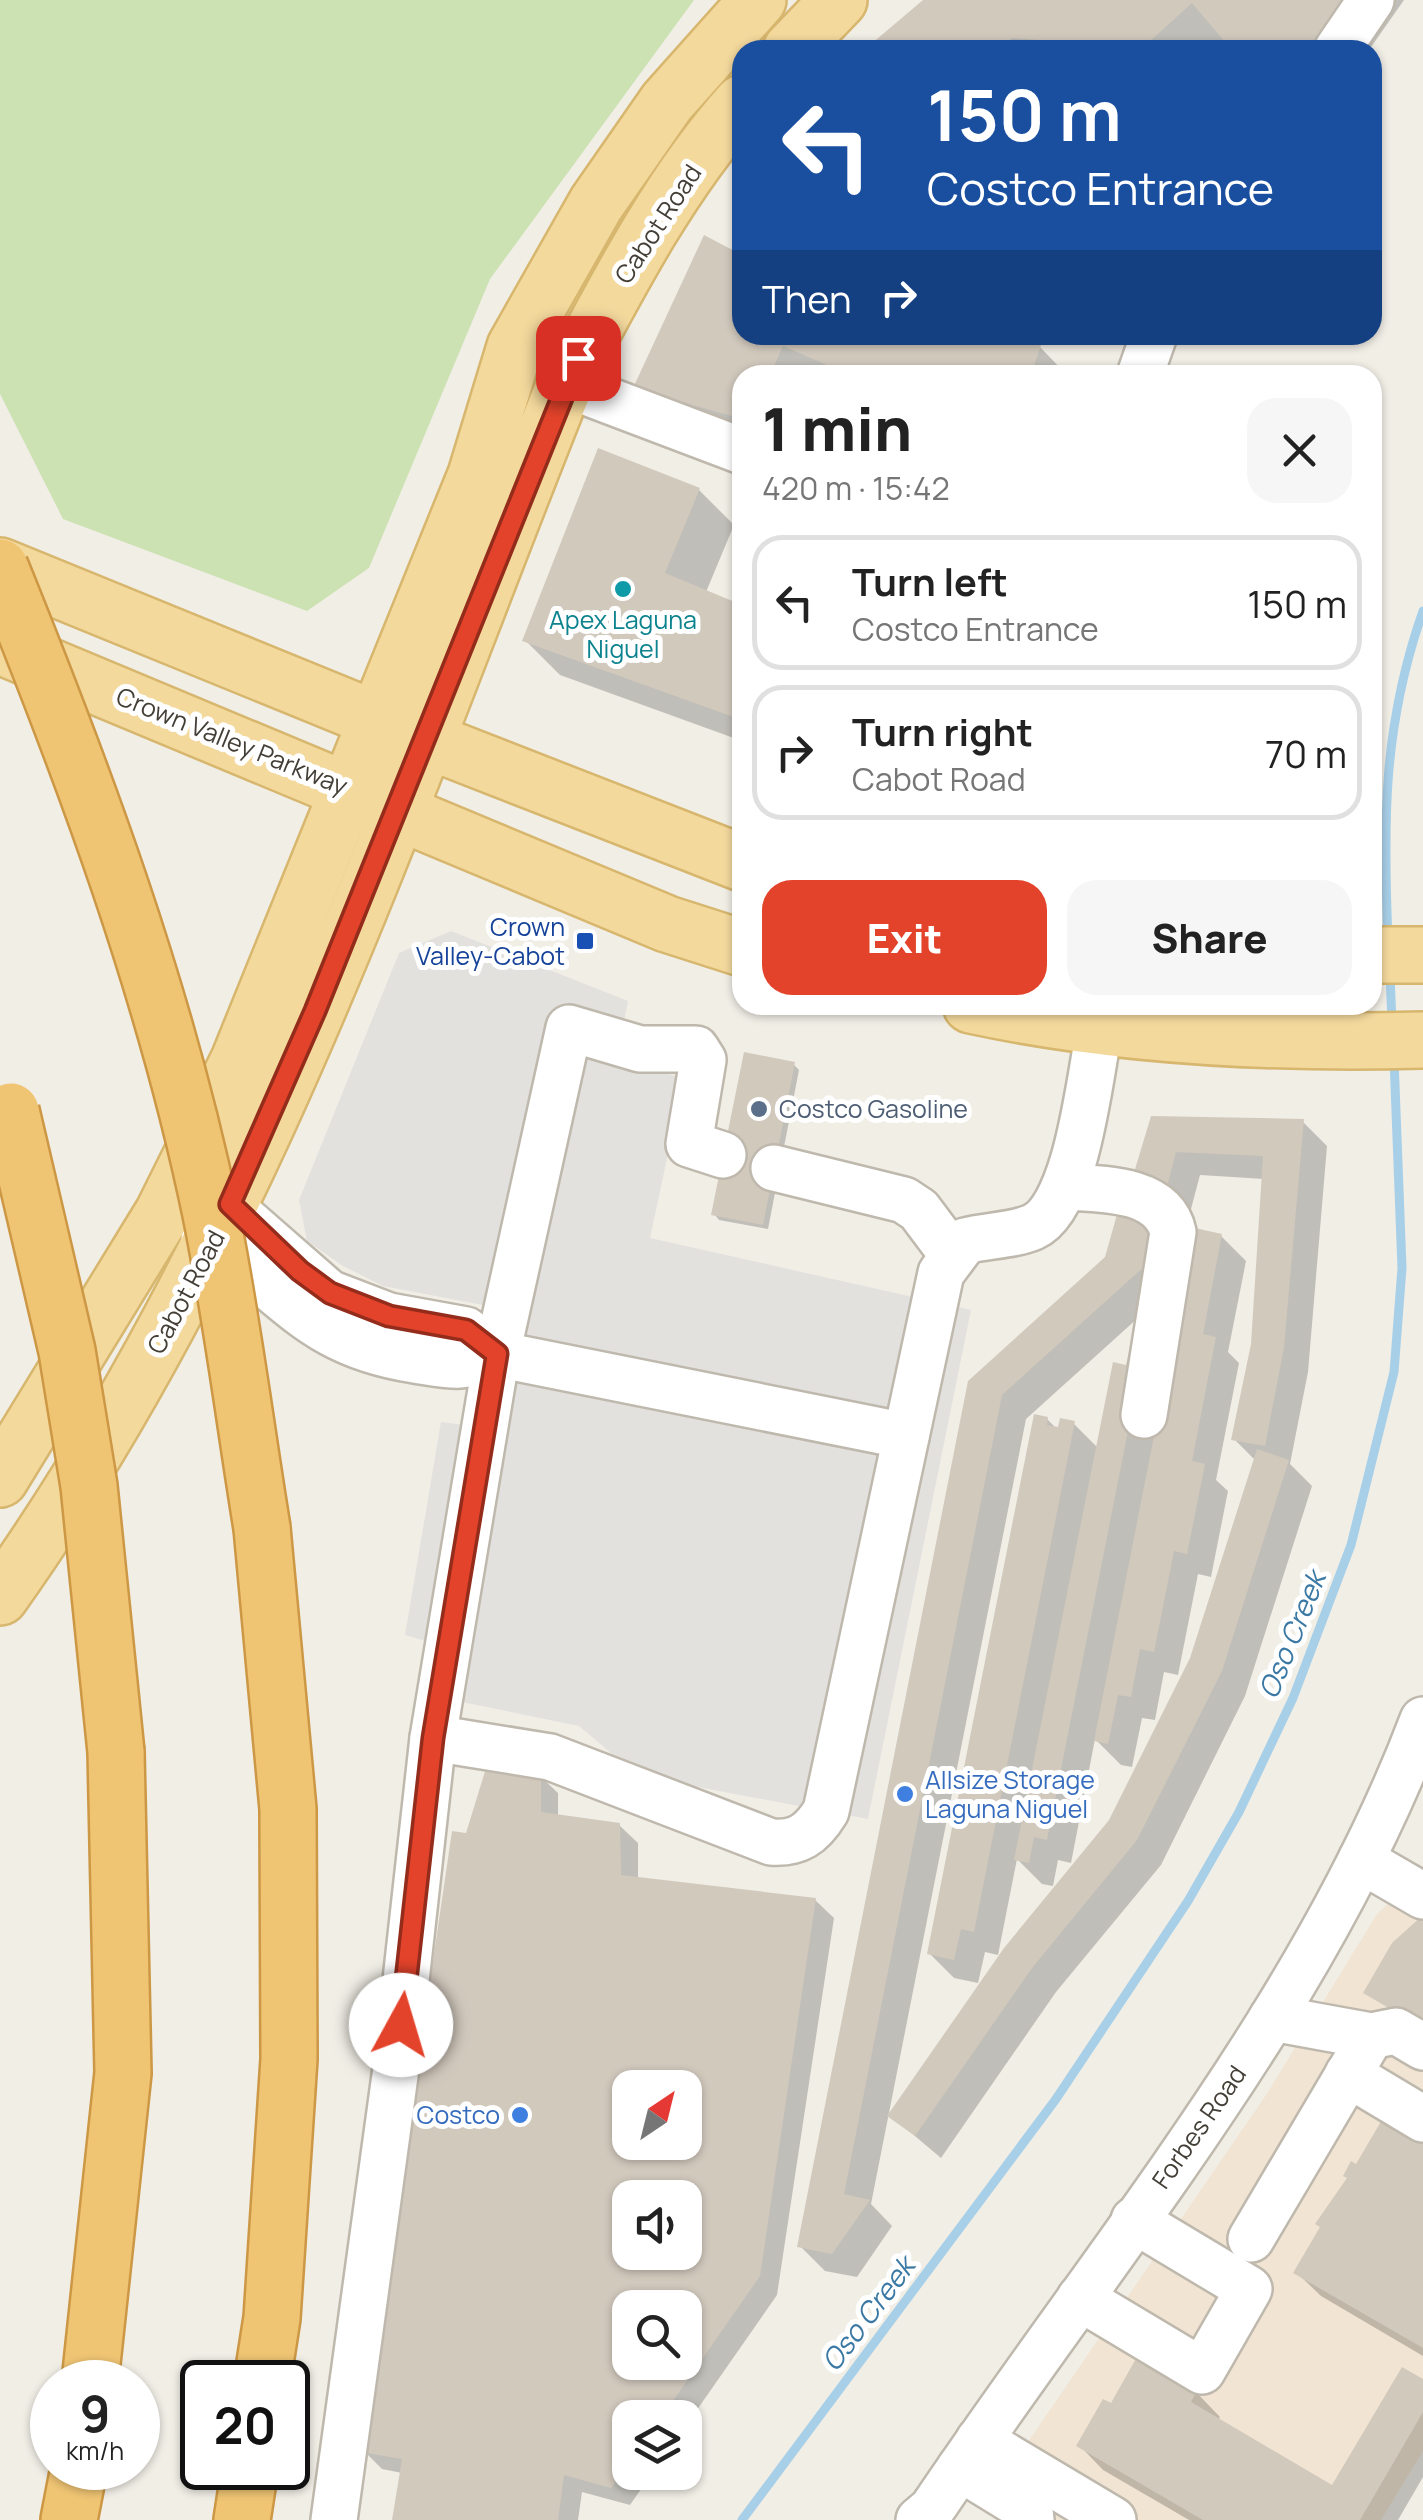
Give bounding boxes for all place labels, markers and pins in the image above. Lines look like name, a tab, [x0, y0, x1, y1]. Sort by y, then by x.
pin	[536, 316, 621, 401]
marker: Apex Laguna Niguel	[612, 578, 634, 600]
place label: Apex Laguna Niguel	[549, 602, 697, 666]
place label: Crown Valley-Cabot	[416, 909, 565, 973]
marker: Crown Valley-Cabot	[574, 930, 596, 952]
place label: Costco Gasoline	[779, 1091, 968, 1126]
marker: Costco Gasoline	[748, 1098, 770, 1120]
place label: Allsize Storage Laguna Niguel	[925, 1762, 1095, 1826]
marker: Allsize Storage Laguna Niguel	[894, 1783, 916, 1805]
place label: Costco	[417, 2097, 500, 2132]
marker: Costco	[509, 2104, 531, 2126]

